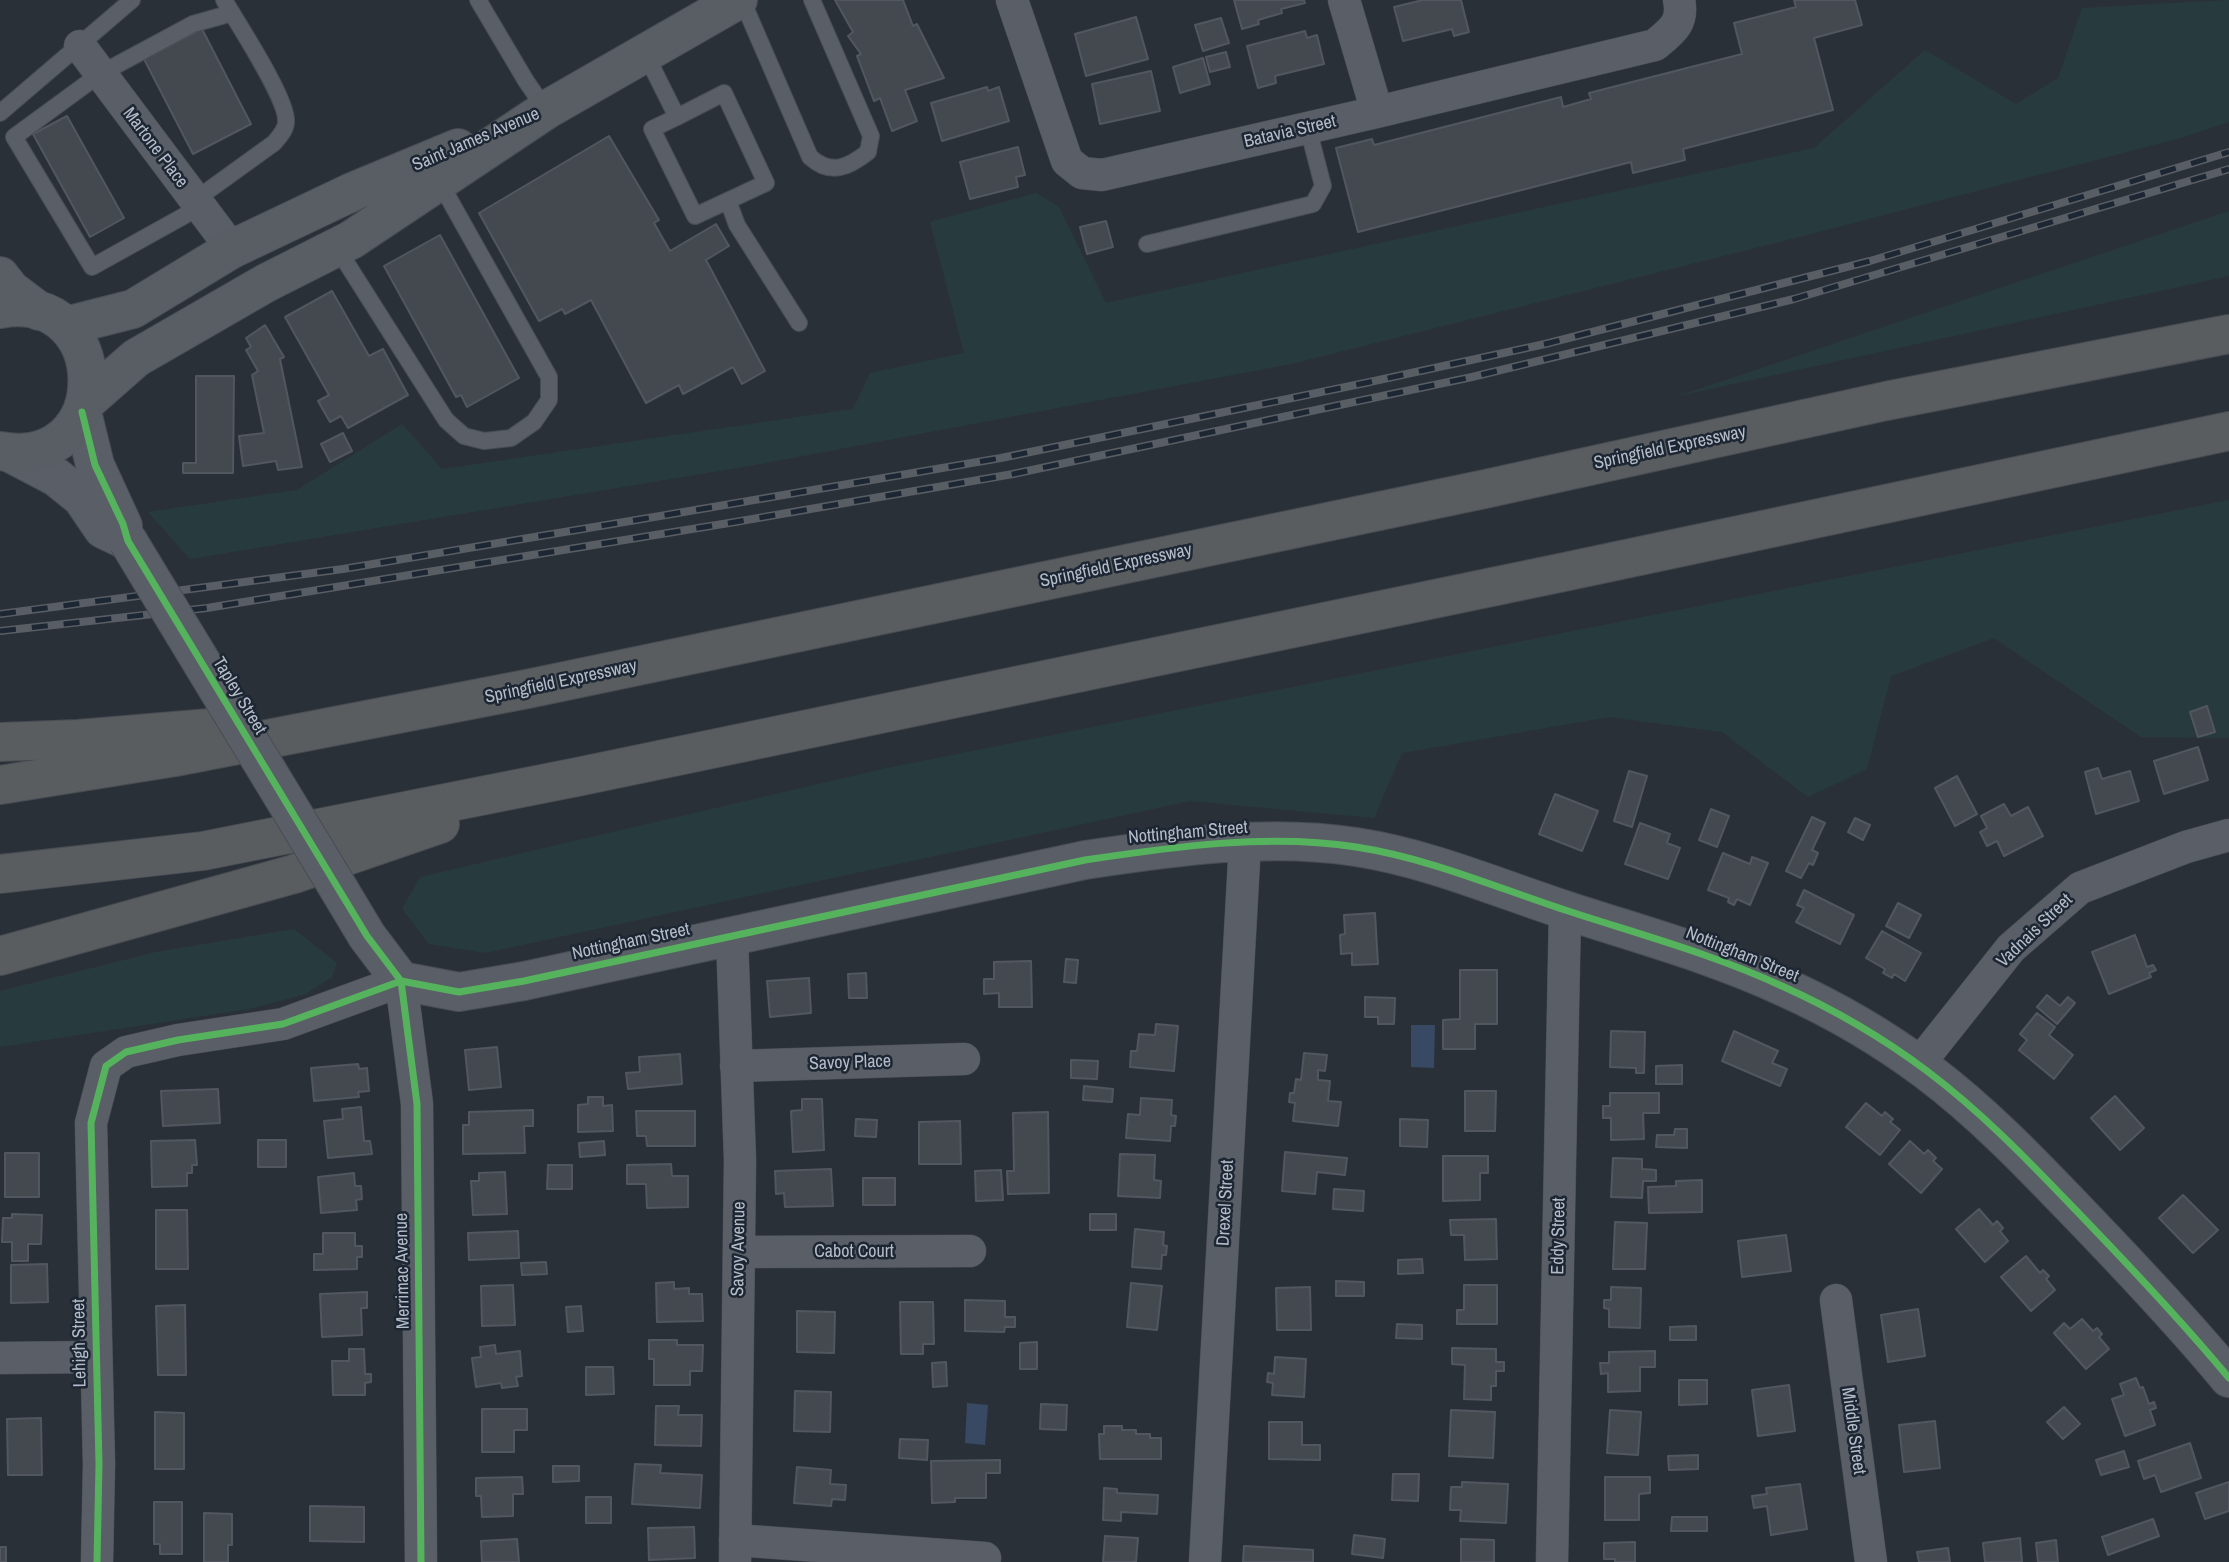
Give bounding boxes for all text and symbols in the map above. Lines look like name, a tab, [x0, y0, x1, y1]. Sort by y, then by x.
street label: Martone Place	[118, 103, 192, 193]
street label: Saint James Avenue	[409, 103, 543, 177]
street label: Batavia Street	[1242, 111, 1338, 153]
street label: Springfield Expressway	[1592, 421, 1748, 475]
street label: Springfield Expressway	[1038, 539, 1194, 593]
street label: Tapley Street	[207, 653, 271, 739]
street label: Springfield Expressway	[483, 655, 639, 709]
street label: Nottingham Street	[1127, 817, 1249, 849]
street label: Vadnais Street	[1993, 890, 2077, 972]
street label: Nottingham Street	[570, 919, 692, 965]
street label: Nottingham Street	[1682, 923, 1802, 987]
street label: Savoy Place	[809, 1051, 891, 1075]
street label: Drexel Street	[1213, 1159, 1239, 1247]
street label: Eddy Street	[1548, 1197, 1570, 1275]
street label: Savoy Avenue	[727, 1201, 751, 1297]
street label: Merrimac Avenue	[391, 1213, 415, 1329]
street label: Cabot Court	[814, 1241, 894, 1263]
street label: Lehigh Street	[68, 1299, 92, 1387]
street label: Middle Street	[1836, 1386, 1870, 1476]

